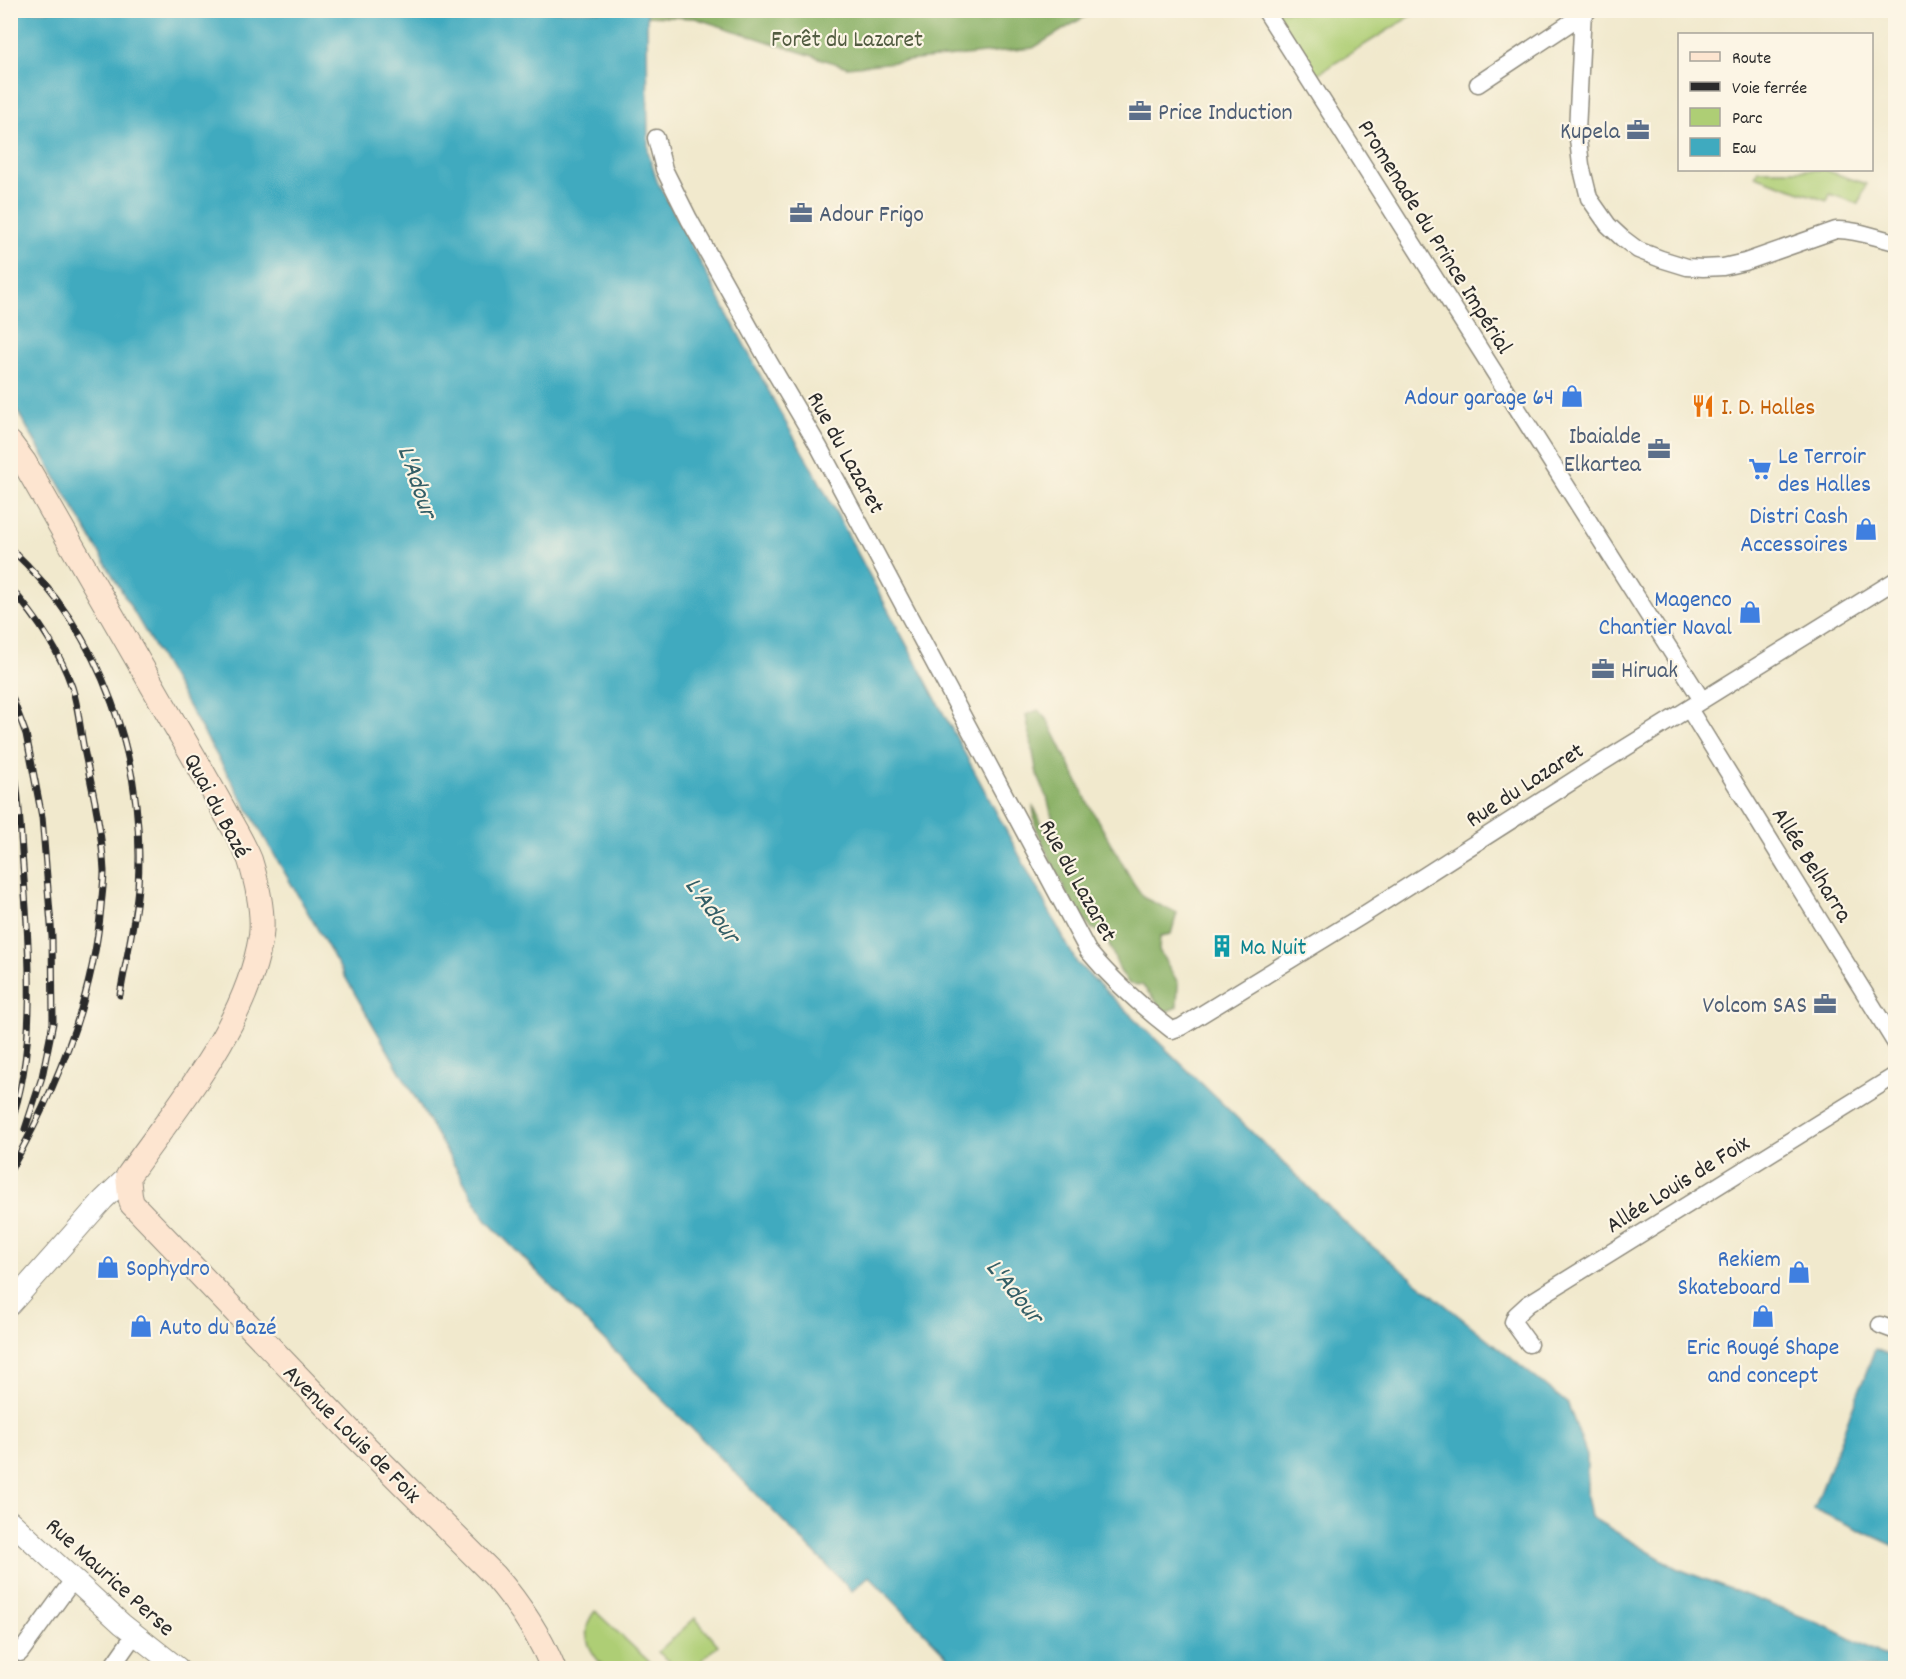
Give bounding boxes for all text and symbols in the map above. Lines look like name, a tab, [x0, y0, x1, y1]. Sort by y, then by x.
park label: Forêt du Lazaret	[771, 24, 923, 58]
legend	[1678, 33, 1873, 171]
text: Route	[1732, 47, 1771, 72]
text: Voie ferrée	[1732, 77, 1807, 102]
place label: Price Induction	[1158, 97, 1293, 131]
office icon: Price Induction	[1127, 98, 1153, 124]
text: Parc	[1732, 107, 1763, 132]
street label: Promenade du Prince Impérial	[1347, 114, 1520, 362]
place label: Kupela	[1560, 116, 1621, 150]
office icon: Kupela	[1625, 117, 1651, 143]
text: Eau	[1732, 137, 1756, 162]
place label: Adour Frigo	[819, 199, 924, 233]
office icon: Adour Frigo	[788, 200, 814, 226]
place label: Adour garage 64	[1404, 382, 1554, 416]
shop icon: Adour garage 64	[1559, 383, 1585, 409]
street label: Rue du Lazaret	[797, 386, 892, 521]
place label: I. D. Halles	[1721, 392, 1815, 426]
restaurant icon: I. D. Halles	[1690, 393, 1716, 419]
place label: Ibaialde Elkartea	[1564, 421, 1642, 483]
office icon: Ibaialde Elkartea	[1646, 436, 1672, 462]
water label: L'Adour	[386, 441, 446, 527]
place label: Le Terroir des Halles	[1778, 441, 1871, 503]
supermarket icon: Le Terroir des Halles	[1747, 456, 1773, 482]
place label: Distri Cash Accessoires	[1740, 501, 1848, 563]
shop icon: Distri Cash Accessoires	[1853, 516, 1879, 542]
place label: Magenco Chantier Naval	[1599, 584, 1732, 646]
shop icon: Magenco Chantier Naval	[1737, 599, 1763, 625]
place label: Hiruak	[1621, 655, 1678, 689]
office icon: Hiruak	[1590, 656, 1616, 682]
street label: Rue du Lazaret	[1460, 735, 1592, 838]
street label: Quai du Bazé	[173, 748, 257, 865]
street label: Allée Belharra	[1762, 802, 1860, 930]
street label: Rue du Lazaret	[1029, 814, 1124, 949]
water label: L'Adour	[674, 870, 750, 955]
place label: Ma Nuit	[1240, 932, 1306, 966]
building icon: Ma Nuit	[1209, 933, 1235, 959]
place label: Volcom SAS	[1702, 990, 1807, 1024]
office icon: Volcom SAS	[1812, 991, 1838, 1017]
street label: Allée Louis de Foix	[1600, 1128, 1757, 1243]
place label: Rekiem Skateboard	[1677, 1244, 1781, 1306]
water label: L'Adour	[975, 1252, 1053, 1335]
place label: Sophydro	[126, 1253, 210, 1287]
shop icon: Sophydro	[95, 1254, 121, 1280]
shop icon: Rekiem Skateboard	[1786, 1259, 1812, 1285]
shop icon: Eric Rougé Shape and concept	[1750, 1303, 1776, 1329]
place label: Auto du Bazé	[159, 1312, 277, 1346]
shop icon: Auto du Bazé	[128, 1313, 154, 1339]
place label: Eric Rougé Shape and concept	[1687, 1332, 1839, 1394]
street label: Avenue Louis de Foix	[274, 1358, 428, 1512]
street label: Rue Maurice Perse	[37, 1511, 181, 1646]

